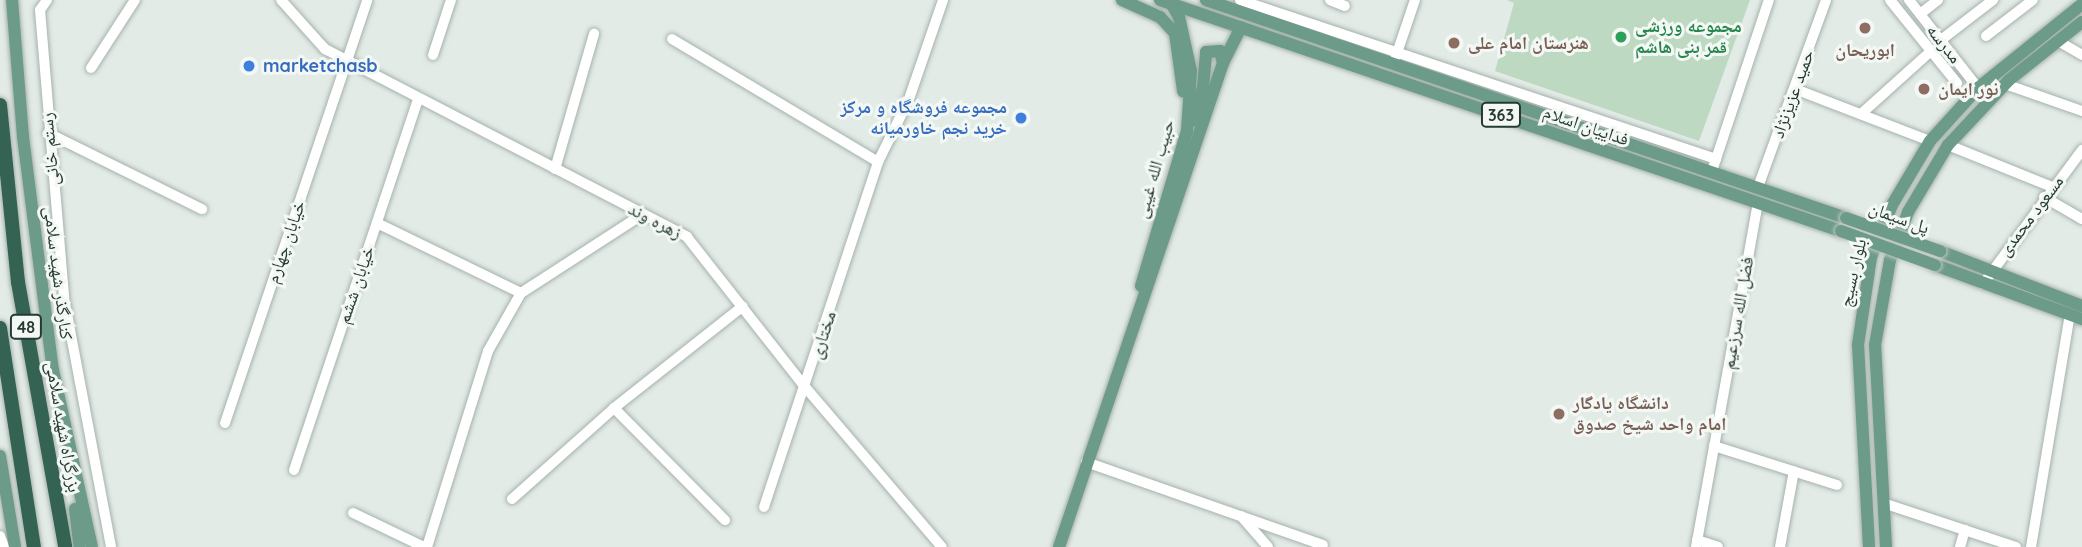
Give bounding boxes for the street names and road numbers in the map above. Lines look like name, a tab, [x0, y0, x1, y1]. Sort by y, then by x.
street label: مدرسه	[1922, 20, 1966, 68]
street label: حمید عزیزنژاد	[1767, 47, 1819, 141]
street label: فداییان اسلام	[1540, 101, 1632, 151]
road number: 363	[1480, 102, 1522, 127]
street label: رستم خانی	[36, 112, 64, 186]
street label: حبیب الله غیبی	[1131, 117, 1179, 221]
street label: مسعود محمدی	[1994, 171, 2068, 261]
street label: پل سیمان	[1866, 197, 1932, 239]
street label: خیابان چهارم	[262, 198, 310, 286]
street label: زهره وند	[625, 198, 685, 244]
street label: کنارگذر شهید سلامی	[39, 205, 77, 341]
street label: بلوار بسیج	[1835, 237, 1871, 309]
street label: خیابان ششم	[333, 243, 379, 327]
street label: فضل الله سرزعیم	[1717, 255, 1759, 371]
street label: مختاری	[805, 308, 841, 362]
road number: 48	[8, 314, 44, 340]
street label: بزرگراه شهید سلامی	[41, 360, 85, 494]

